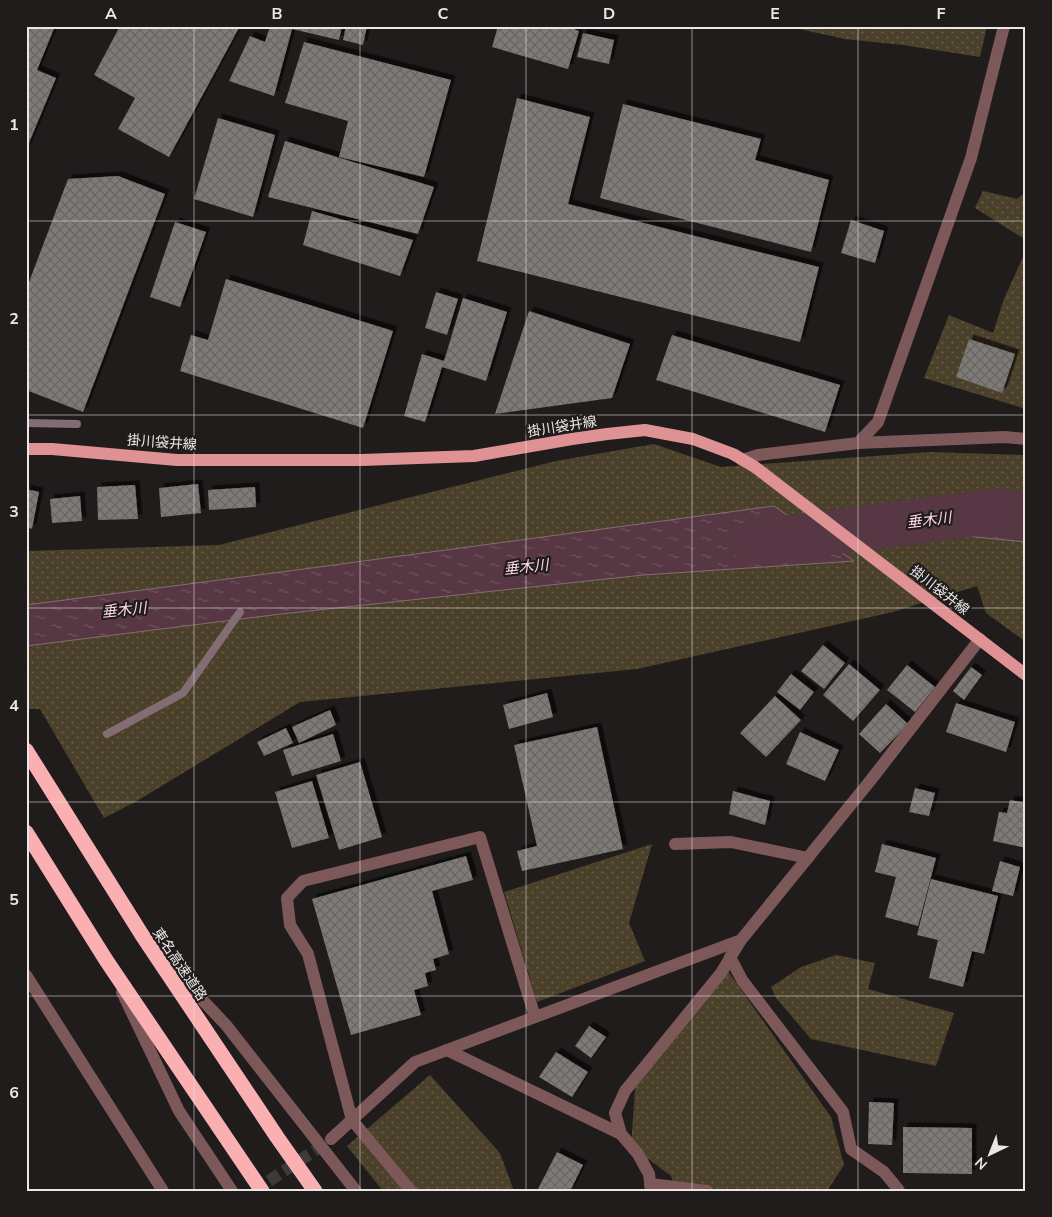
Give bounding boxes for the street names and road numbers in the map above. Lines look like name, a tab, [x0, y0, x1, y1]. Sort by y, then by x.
street label: 掛川袋井線	[526, 412, 598, 441]
street label: 掛川袋井線	[126, 431, 198, 454]
street label: 掛川袋井線	[906, 561, 973, 619]
street label: 東名高速道路	[148, 924, 211, 1004]

